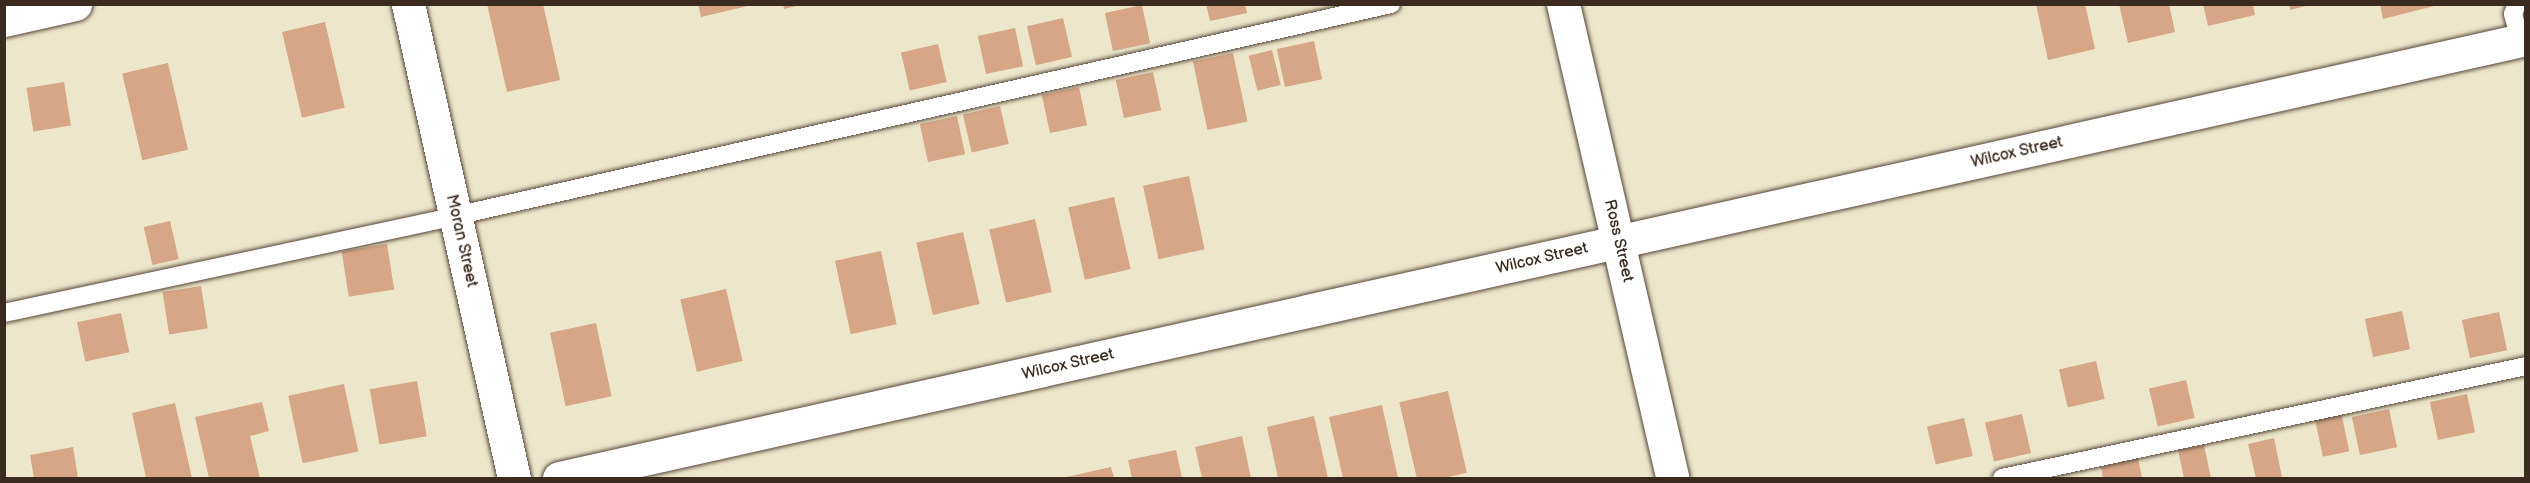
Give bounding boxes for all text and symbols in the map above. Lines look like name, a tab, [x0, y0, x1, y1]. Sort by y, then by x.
street label: Wilcox Street	[1969, 133, 2065, 173]
street label: Moran Street	[441, 193, 481, 289]
street label: Ross Street	[1599, 198, 1637, 284]
street label: Wilcox Street	[1494, 239, 1590, 279]
street label: Wilcox Street	[1020, 345, 1116, 385]

